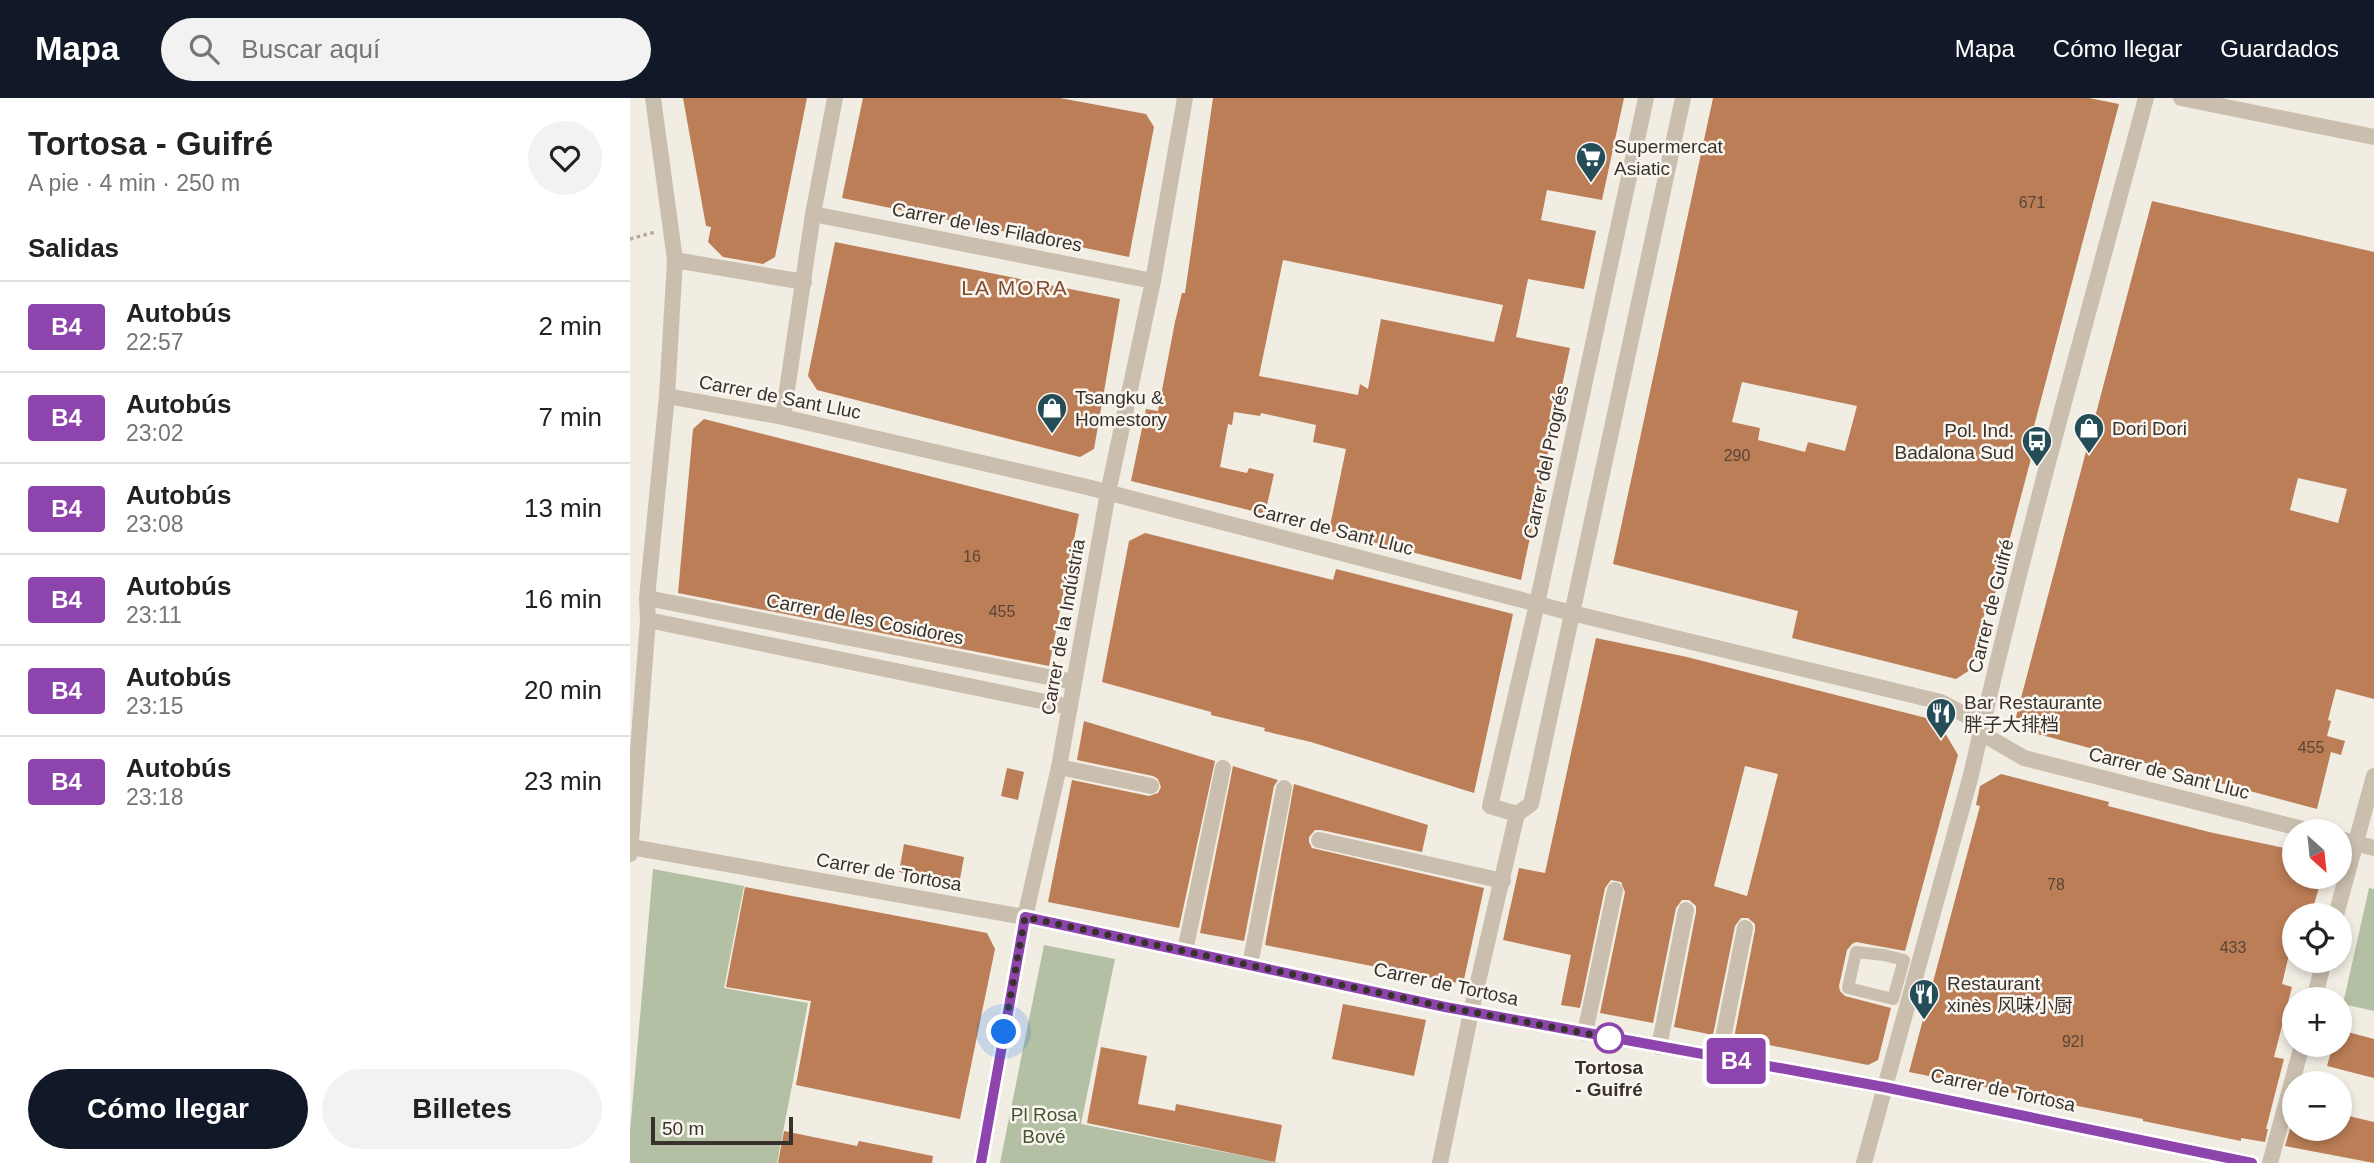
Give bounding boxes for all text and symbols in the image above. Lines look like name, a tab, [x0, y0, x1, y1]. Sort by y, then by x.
search box	[161, 18, 651, 81]
text: Mapa	[35, 30, 119, 67]
icon: search	[185, 30, 223, 68]
text: Buscar aquí	[241, 34, 380, 64]
text: Mapa	[1955, 35, 2015, 62]
text: Cómo llegar	[2053, 35, 2182, 62]
text: Guardados	[2220, 35, 2339, 62]
button: heart	[528, 121, 602, 195]
text: Tortosa - Guifré	[28, 125, 273, 162]
place label: Supermercat Asiatic	[1614, 136, 1723, 179]
supermarket icon: Supermercat Asiatic	[1574, 140, 1608, 184]
text: A pie · 4 min · 250 m	[28, 170, 240, 196]
house number: 671	[2019, 194, 2045, 211]
street label: Carrer de les Filadores	[890, 198, 1084, 256]
text: Salidas	[28, 233, 119, 263]
district label: LA MORA	[961, 276, 1069, 299]
text: Autobús	[126, 298, 231, 328]
text: 2 min	[538, 311, 602, 341]
text: B4	[51, 313, 82, 340]
text: 22:57	[126, 329, 184, 355]
street label: Carrer de Sant Lluc	[697, 371, 863, 423]
street label: Carrer del Progrés	[1519, 383, 1573, 541]
place label: Tsangku & Homestory	[1075, 387, 1167, 430]
text: Autobús	[126, 389, 231, 419]
shop icon: Tsangku & Homestory	[1035, 391, 1069, 435]
text: 7 min	[538, 402, 602, 432]
text: B4	[51, 404, 82, 431]
shop icon: Dori Dori	[2072, 411, 2106, 455]
place label: Dori Dori	[2112, 418, 2187, 439]
text: 23:02	[126, 420, 184, 446]
place label: Pol. Ind. Badalona Sud	[1895, 420, 2014, 463]
bus stop icon: Pol. Ind. Badalona Sud	[2020, 424, 2054, 468]
house number: 290	[1724, 447, 1750, 464]
text: Autobús	[126, 480, 231, 510]
text: 13 min	[524, 493, 602, 523]
text: B4	[51, 495, 82, 522]
street label: Carrer de Sant Lluc	[1251, 499, 1415, 559]
text: 23:08	[126, 511, 184, 537]
street label: Carrer de la Indústria	[1037, 537, 1089, 717]
street label: Carrer de Guifré	[1964, 537, 2018, 675]
house number: 16	[963, 548, 981, 565]
text: Autobús	[126, 571, 231, 601]
text: 16 min	[524, 584, 602, 614]
text: B4	[51, 586, 82, 613]
street label: Carrer de les Cosidores	[765, 590, 965, 648]
text: 23:11	[126, 602, 182, 628]
house number: 455	[989, 603, 1015, 620]
text: Autobús	[126, 662, 231, 692]
text: 20 min	[524, 675, 602, 705]
text: B4	[51, 677, 82, 704]
place label: Bar Restaurante 胖子大排档	[1964, 692, 2102, 735]
text: 23:15	[126, 693, 184, 719]
restaurant icon: Bar Restaurante 胖子大排档	[1924, 696, 1958, 740]
house number: 455	[2298, 739, 2324, 756]
street label: Carrer de Sant Lluc	[2087, 743, 2251, 803]
text: Autobús	[126, 753, 231, 783]
text: 23 min	[524, 766, 602, 796]
text: B4	[51, 768, 82, 795]
text: 23:18	[126, 784, 184, 810]
north arrow	[2282, 819, 2352, 889]
map controls	[2282, 819, 2352, 1141]
street label: Carrer de Tortosa	[815, 849, 964, 895]
house number: 78	[2047, 876, 2065, 893]
button: locate	[2282, 903, 2352, 973]
house number: 433	[2220, 939, 2246, 956]
street label: Carrer de Tortosa	[1372, 958, 1521, 1010]
place label: Restaurant xinès 风味小厨	[1947, 973, 2073, 1016]
restaurant icon: Restaurant xinès 风味小厨	[1907, 977, 1941, 1021]
button: +	[2282, 987, 2352, 1057]
your location	[986, 1014, 1021, 1049]
marker: Tortosa - Guifré	[1594, 1023, 1624, 1053]
house number: 92I	[2062, 1033, 2084, 1050]
line badge: B4	[1704, 1038, 1768, 1084]
text: B4	[1721, 1047, 1751, 1074]
place label: Tortosa - Guifré	[1575, 1057, 1644, 1100]
street label: Carrer de Tortosa	[1929, 1064, 2078, 1116]
button: Cómo llegar	[28, 1069, 308, 1149]
button: Billetes	[322, 1069, 602, 1149]
button: −	[2282, 1071, 2352, 1141]
park label: Pl Rosa Bové	[1011, 1104, 1078, 1147]
scale bar	[651, 1114, 793, 1146]
text: 50 m	[662, 1118, 704, 1139]

